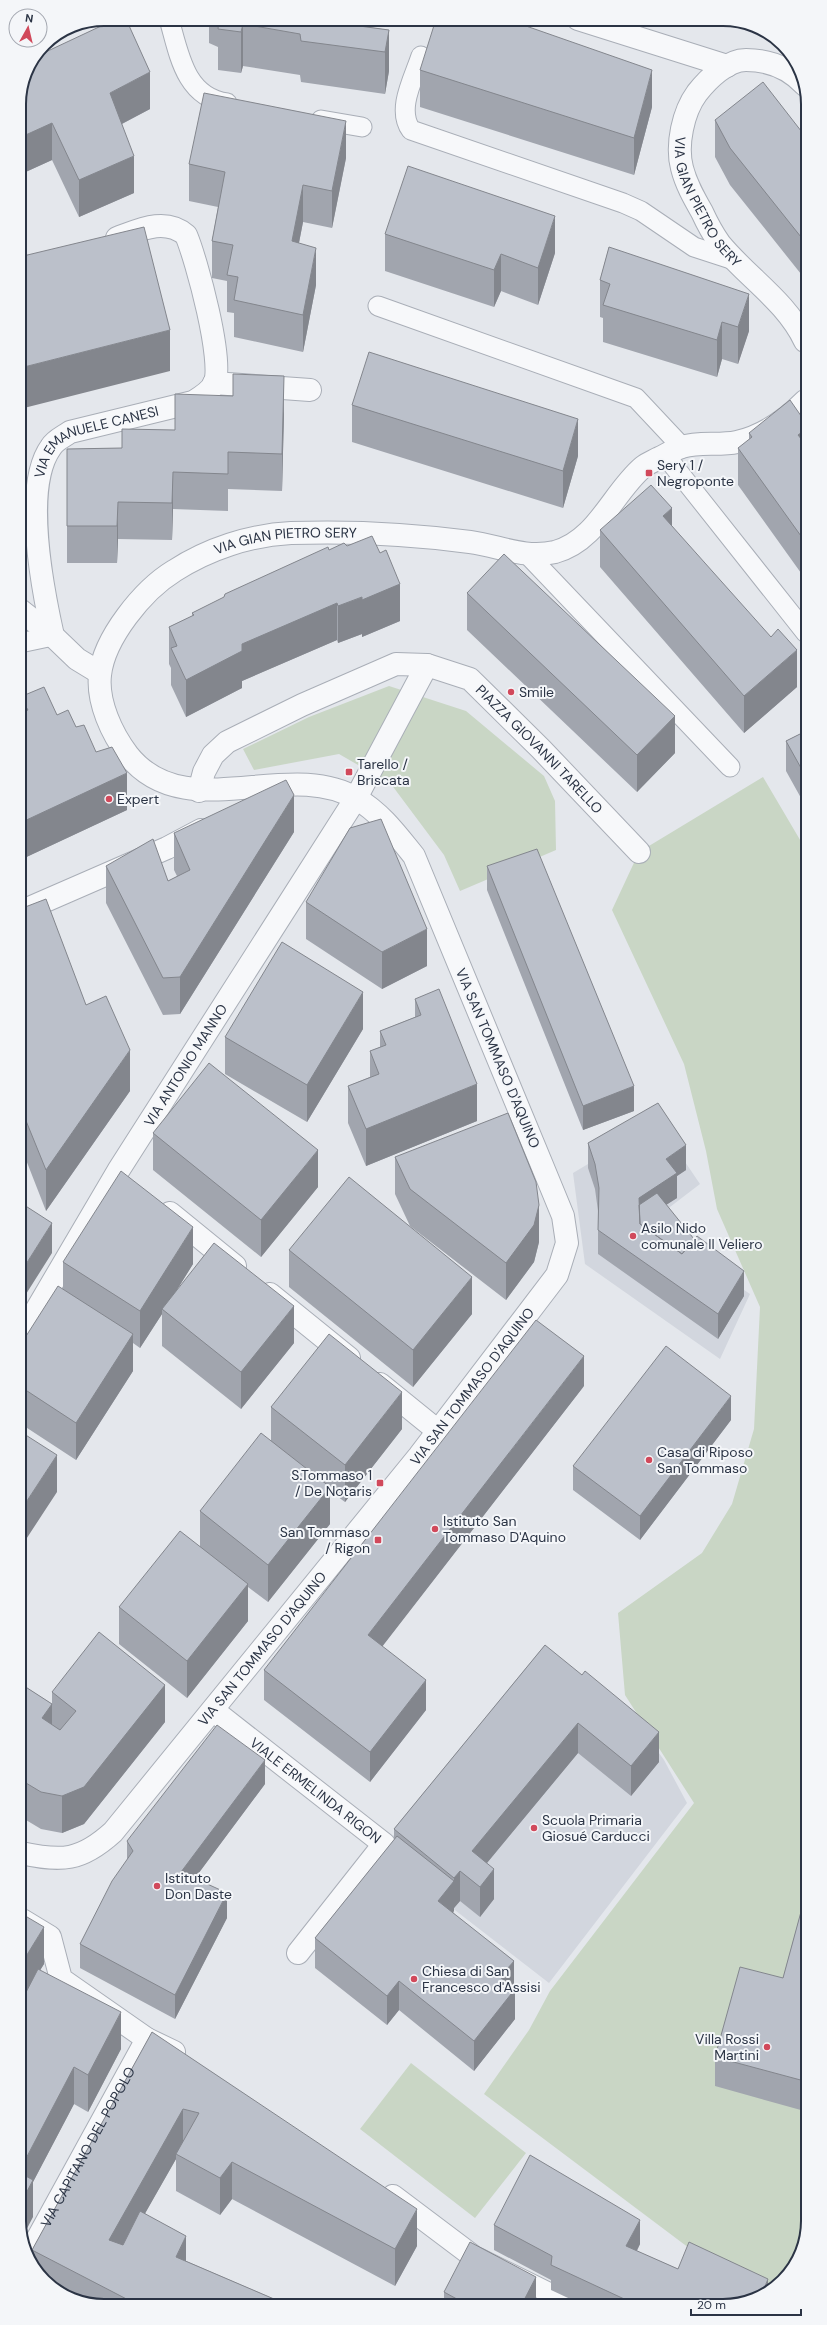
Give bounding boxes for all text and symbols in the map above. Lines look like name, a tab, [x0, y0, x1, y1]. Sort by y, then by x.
north arrow	[8, 8, 48, 48]
text: N	[24, 11, 34, 26]
street label: VIA GIAN PIETRO SERY	[671, 136, 745, 271]
street label: VIA EMANUELE CANESI	[30, 402, 160, 480]
place label: Sery 1 / Negroponte	[657, 456, 734, 490]
marker: Sery 1 / Negroponte	[644, 468, 654, 478]
street label: VIA GIAN PIETRO SERY	[211, 523, 357, 558]
street label: PIAZZA GIOVANNI TARELLO	[472, 681, 607, 818]
place label: Smile	[519, 683, 554, 701]
marker: Smile	[506, 687, 516, 697]
place label: Tarello / Briscata	[357, 755, 410, 789]
marker: Tarello / Briscata	[344, 767, 354, 777]
place label: Expert	[117, 790, 159, 808]
marker: Expert	[104, 794, 114, 804]
street label: VIA SAN TOMMASO D'AQUINO	[452, 965, 544, 1151]
street label: VIA ANTONIO MANNO	[140, 1000, 231, 1130]
place label: Asilo Nido comunale Il Veliero	[641, 1219, 762, 1253]
marker: Asilo Nido comunale Il Veliero	[628, 1231, 638, 1241]
street label: VIA SAN TOMMASO D'AQUINO	[406, 1304, 538, 1469]
place label: Casa di Riposo San Tommaso	[657, 1443, 753, 1477]
marker: Casa di Riposo San Tommaso	[644, 1455, 654, 1465]
place label: S.Tommaso 1 / De Notaris	[291, 1466, 372, 1500]
marker: S.Tommaso 1 / De Notaris	[375, 1478, 385, 1488]
place label: Istituto San Tommaso D'Aquino	[443, 1512, 566, 1546]
place label: San Tommaso / Rigon	[280, 1523, 370, 1557]
marker: Istituto San Tommaso D'Aquino	[430, 1524, 440, 1534]
marker: San Tommaso / Rigon	[373, 1535, 383, 1545]
street label: VIA SAN TOMMASO D'AQUINO	[194, 1568, 330, 1730]
street label: VIALE ERMELINDA RIGON	[246, 1733, 385, 1848]
place label: Scuola Primaria Giosué Carducci	[542, 1811, 650, 1845]
marker: Scuola Primaria Giosué Carducci	[529, 1823, 539, 1833]
place label: Istituto Don Daste	[165, 1869, 232, 1903]
marker: Istituto Don Daste	[152, 1881, 162, 1891]
place label: Chiesa di San Francesco d'Assisi	[422, 1962, 541, 1996]
marker: Chiesa di San Francesco d'Assisi	[409, 1974, 419, 1984]
place label: Villa Rossi Martini	[695, 2030, 759, 2064]
marker: Villa Rossi Martini	[762, 2042, 772, 2052]
street label: VIA CAPITANO DEL POPOLO	[36, 2063, 139, 2230]
scale bar	[691, 2291, 801, 2317]
text: 20 m	[697, 2297, 726, 2313]

